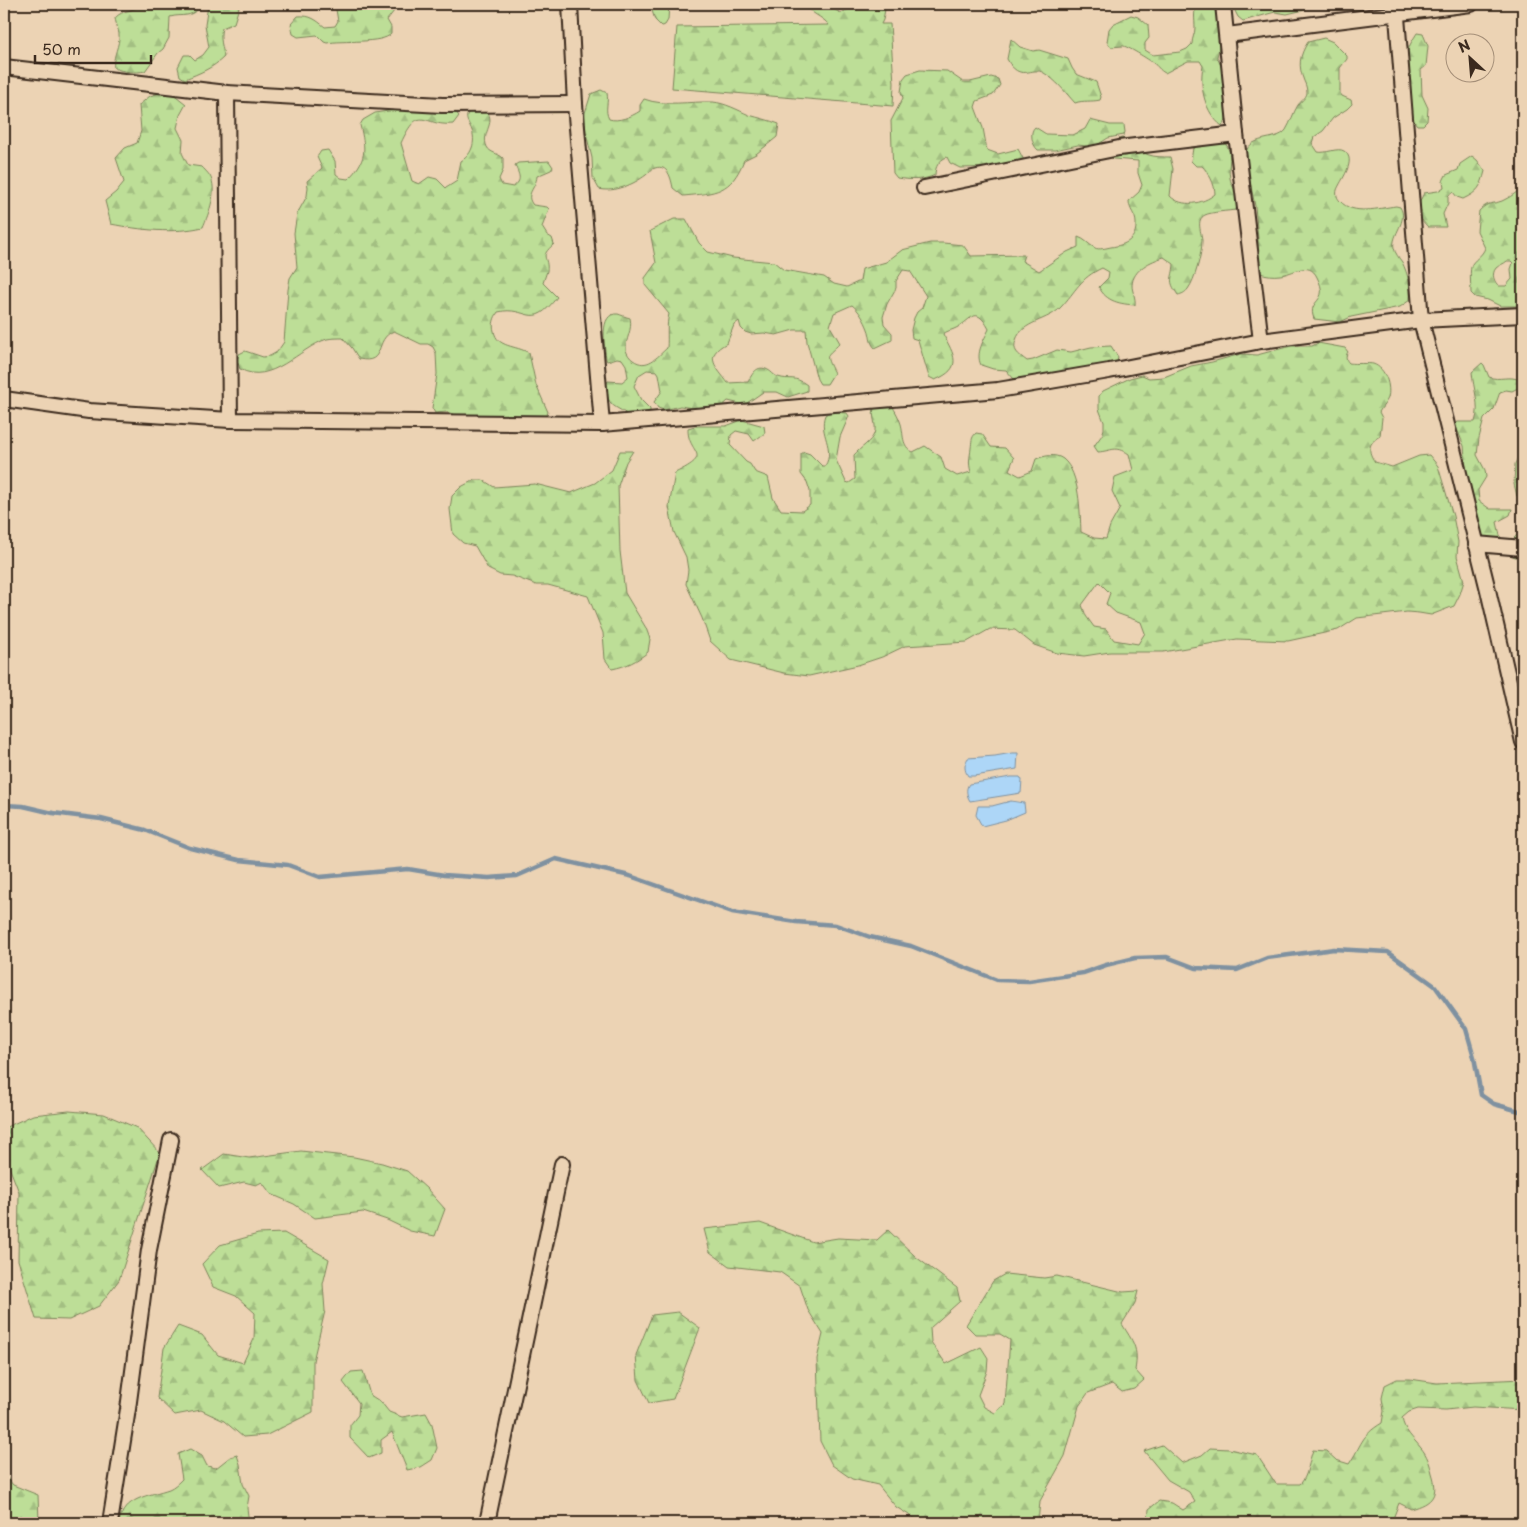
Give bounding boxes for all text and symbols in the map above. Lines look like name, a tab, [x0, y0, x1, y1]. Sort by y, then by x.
scale bar	[35, 32, 151, 64]
north arrow	[1444, 32, 1494, 82]
text: N	[1454, 34, 1474, 58]
text: 50 m	[42, 37, 81, 60]

